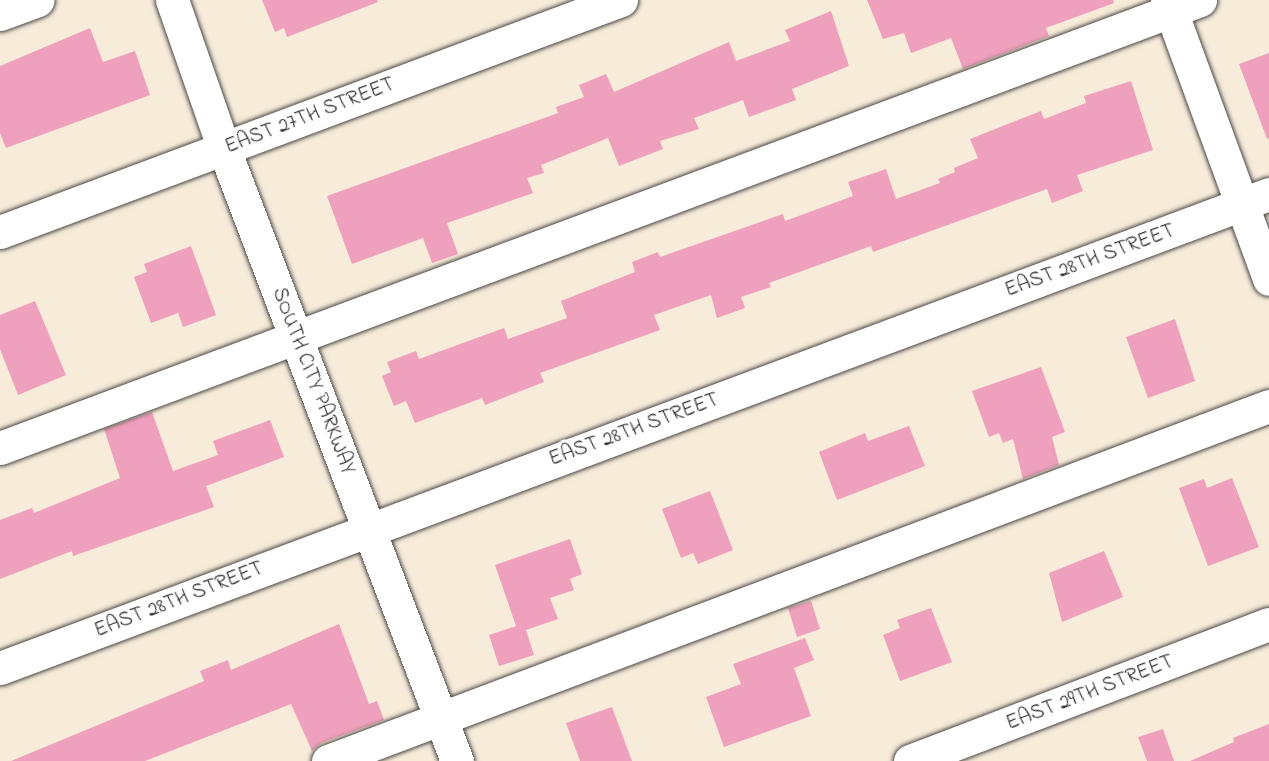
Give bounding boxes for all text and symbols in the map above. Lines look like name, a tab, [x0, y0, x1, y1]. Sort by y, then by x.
street label: EAST 27TH STREET	[222, 72, 398, 160]
street label: EAST 28TH STREET	[1002, 219, 1178, 303]
street label: SOUTH CITY PARKWAY	[266, 284, 360, 478]
street label: EAST 28TH STREET	[546, 388, 722, 472]
street label: EAST 28TH STREET	[91, 556, 267, 644]
street label: EAST 29TH STREET	[1003, 649, 1177, 737]

